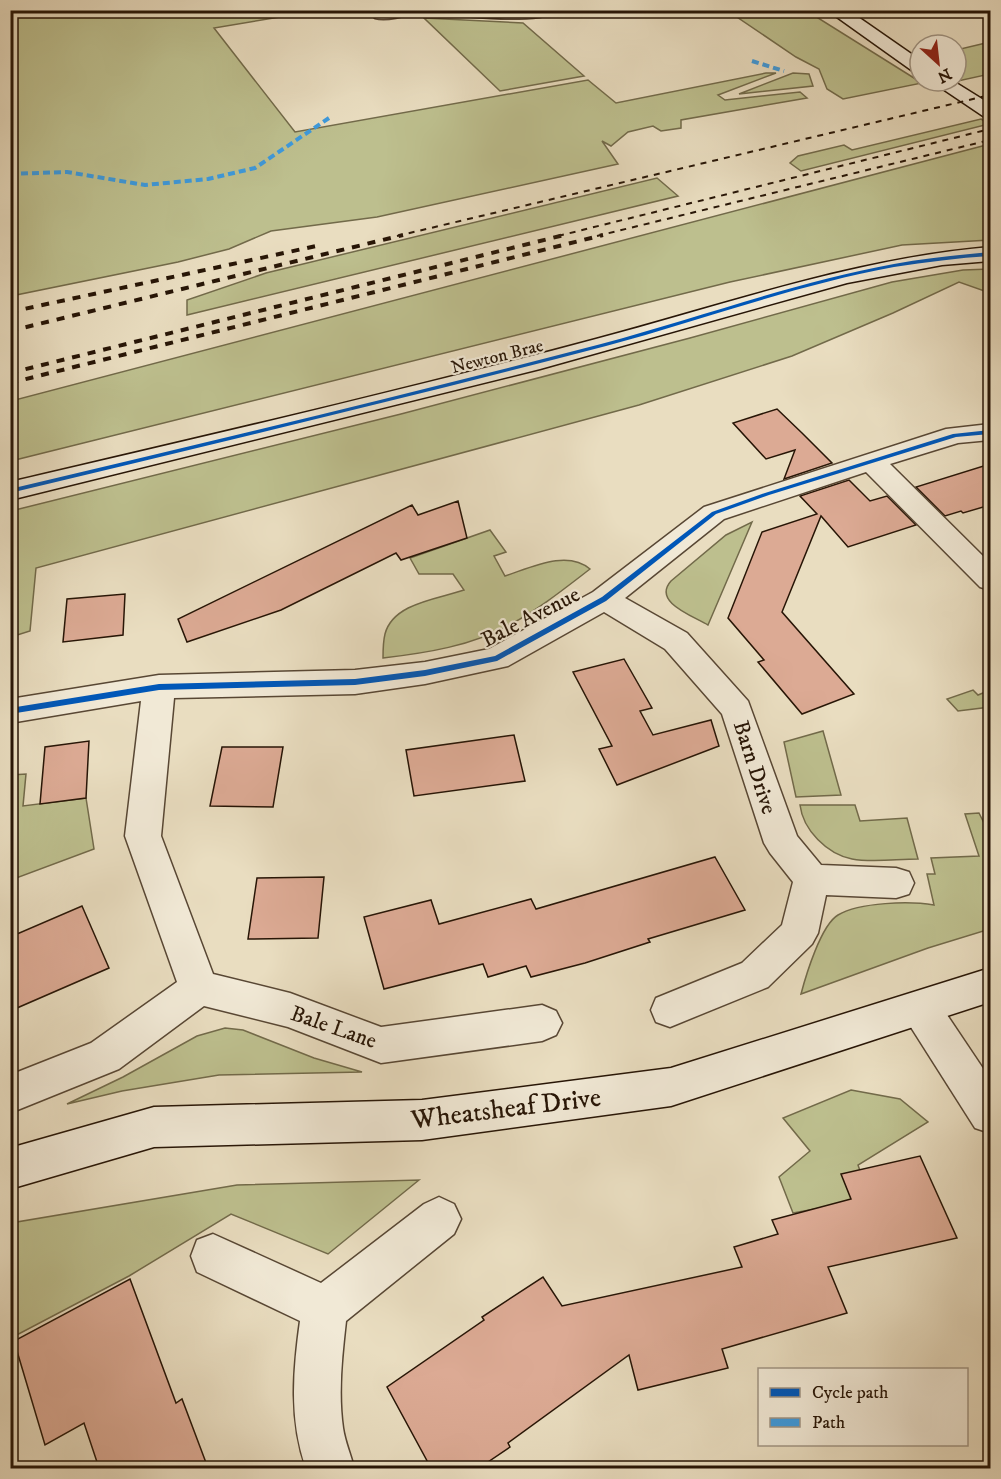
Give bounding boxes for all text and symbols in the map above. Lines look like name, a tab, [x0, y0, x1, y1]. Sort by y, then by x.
north arrow	[908, 33, 968, 93]
text: N	[934, 64, 955, 87]
street label: Newton Brae	[449, 335, 546, 379]
street label: Bale Avenue	[477, 581, 585, 654]
street label: Barn Drive	[727, 717, 782, 818]
street label: Bale Lane	[287, 1000, 380, 1055]
street label: Wheatsheaf Drive	[408, 1080, 603, 1138]
legend	[758, 1368, 968, 1446]
text: Cycle path	[812, 1382, 889, 1404]
text: Path	[812, 1412, 846, 1434]

